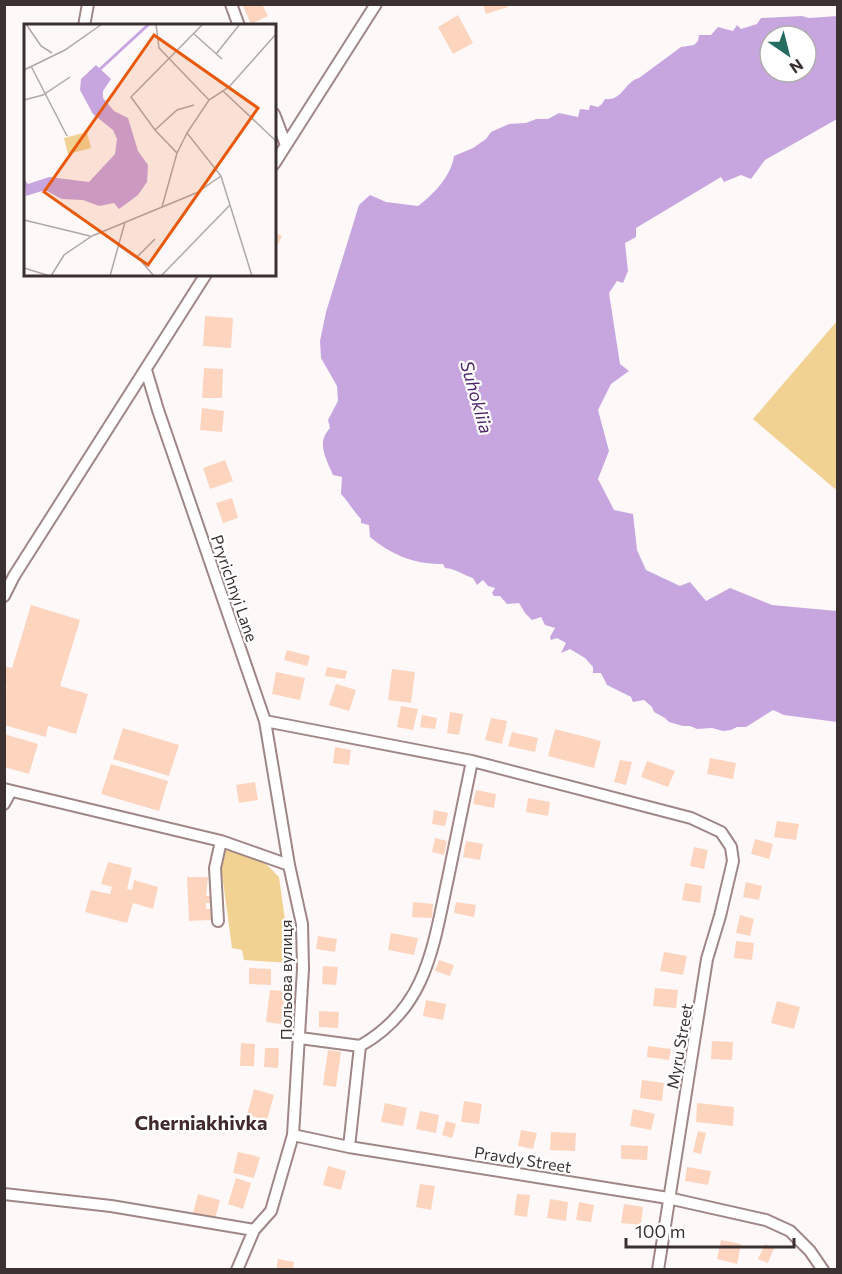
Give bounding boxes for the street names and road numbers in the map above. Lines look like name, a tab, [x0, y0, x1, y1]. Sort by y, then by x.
street label: Pryrichnyi Lane	[208, 532, 262, 644]
street label: Польова вулиця	[276, 920, 295, 1040]
street label: Myru Street	[662, 1001, 696, 1090]
street label: Pravdy Street	[473, 1142, 573, 1176]

